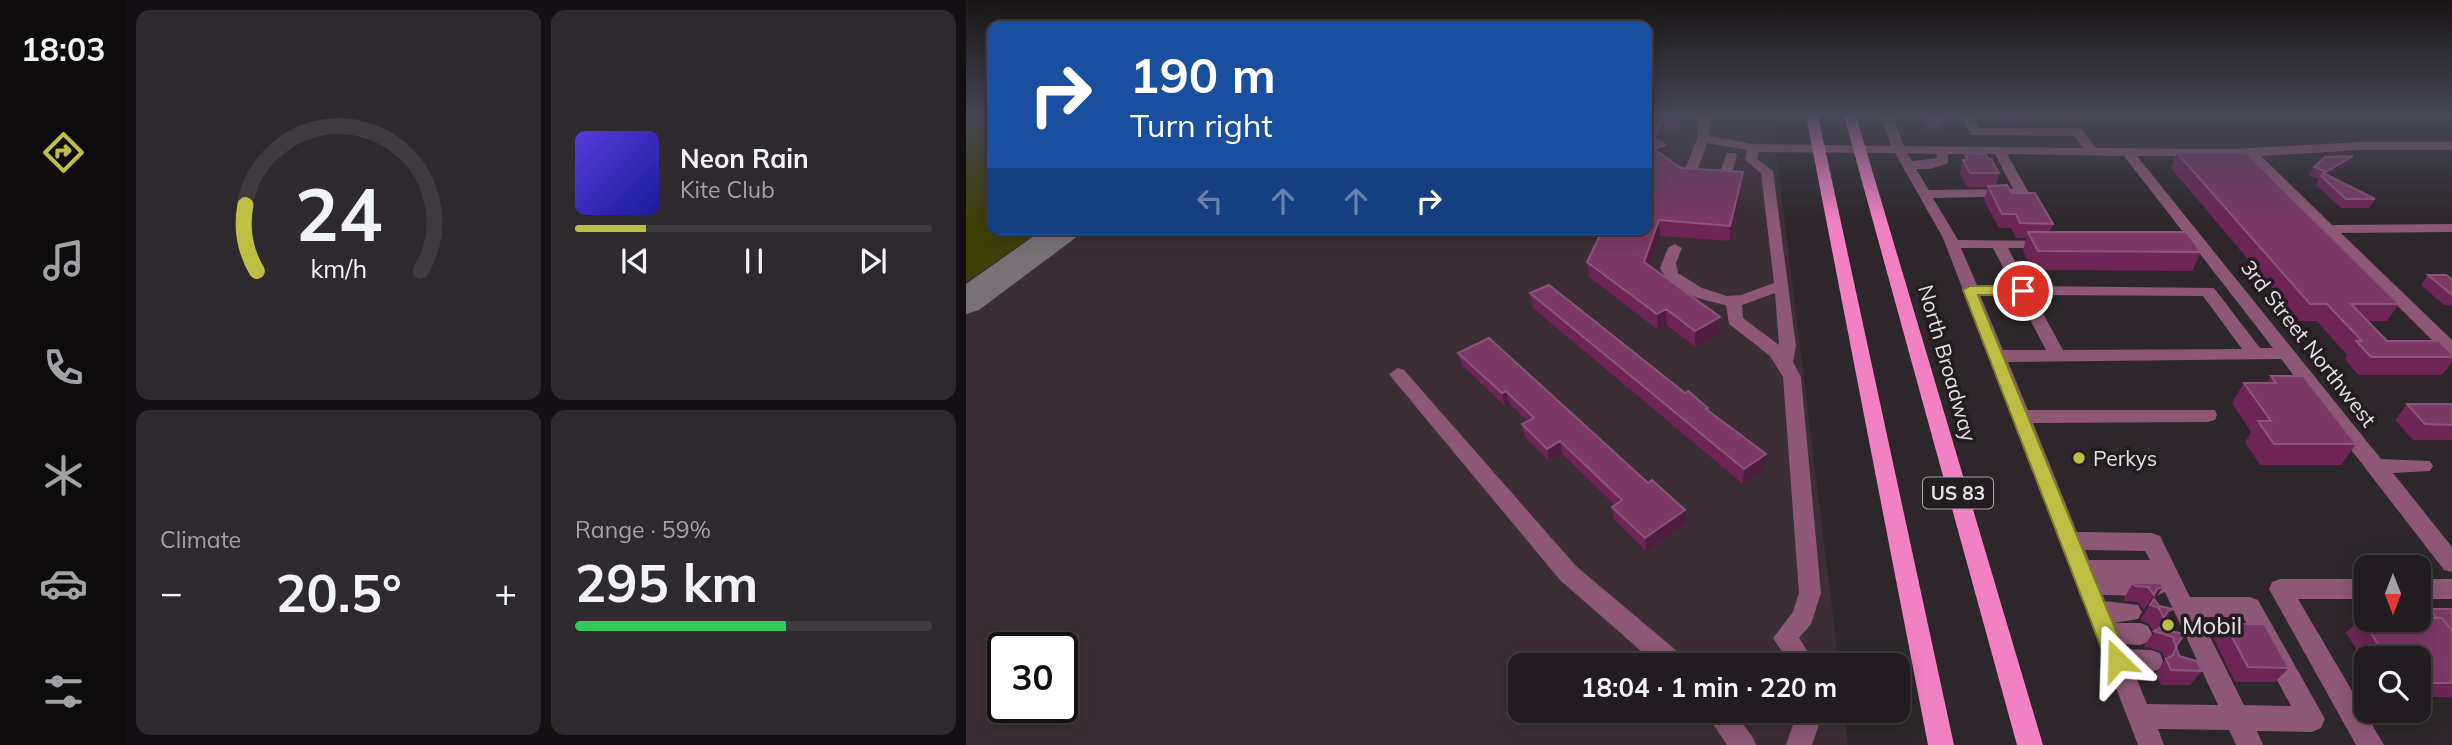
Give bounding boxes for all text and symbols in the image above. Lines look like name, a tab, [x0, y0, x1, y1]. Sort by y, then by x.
text: 18:03	[21, 29, 105, 69]
text: 190 m	[1130, 44, 1276, 105]
icon: right	[1015, 49, 1106, 140]
text: Turn right	[1130, 105, 1273, 145]
icon: directions	[39, 128, 88, 177]
text: Neon Rain	[680, 142, 809, 175]
text: 24	[295, 169, 382, 260]
text: Kite Club	[680, 175, 775, 204]
icon: left	[1191, 182, 1229, 220]
icon: ahead	[1264, 182, 1302, 220]
icon: ahead	[1337, 182, 1375, 220]
icon: right	[1410, 182, 1448, 220]
icon: music	[39, 236, 88, 285]
icon: previous	[616, 242, 654, 280]
icon: pause	[735, 242, 773, 280]
icon: next	[854, 242, 892, 280]
text: km/h	[310, 253, 367, 284]
street label: 3rd Street Northwest	[2236, 254, 2382, 432]
pin	[1993, 261, 2053, 321]
icon: arrive	[2004, 272, 2042, 310]
street label: North Broadway	[1913, 282, 1983, 444]
icon: phone	[39, 343, 88, 392]
place label: Perkys	[2093, 445, 2157, 471]
marker: Perkys	[2071, 450, 2087, 466]
icon: climate	[39, 451, 88, 500]
road number: US 83	[1923, 478, 1993, 508]
text: Range · 59%	[575, 515, 711, 544]
text: Climate	[160, 525, 241, 554]
text: 295 km	[575, 550, 758, 615]
north arrow	[2354, 555, 2431, 632]
map controls	[2354, 555, 2431, 723]
icon: car	[39, 559, 88, 608]
text: 20.5°	[275, 560, 402, 625]
text: −	[160, 568, 183, 616]
text: +	[494, 568, 517, 616]
place label: Mobil	[2182, 610, 2242, 640]
marker: Mobil	[2160, 617, 2176, 633]
position arrow	[2080, 623, 2154, 697]
speed limit sign: 30	[987, 632, 1078, 723]
button: search	[2354, 646, 2431, 723]
icon: filters	[39, 667, 88, 716]
text: 18:04 · 1 min · 220 m	[1581, 671, 1837, 704]

